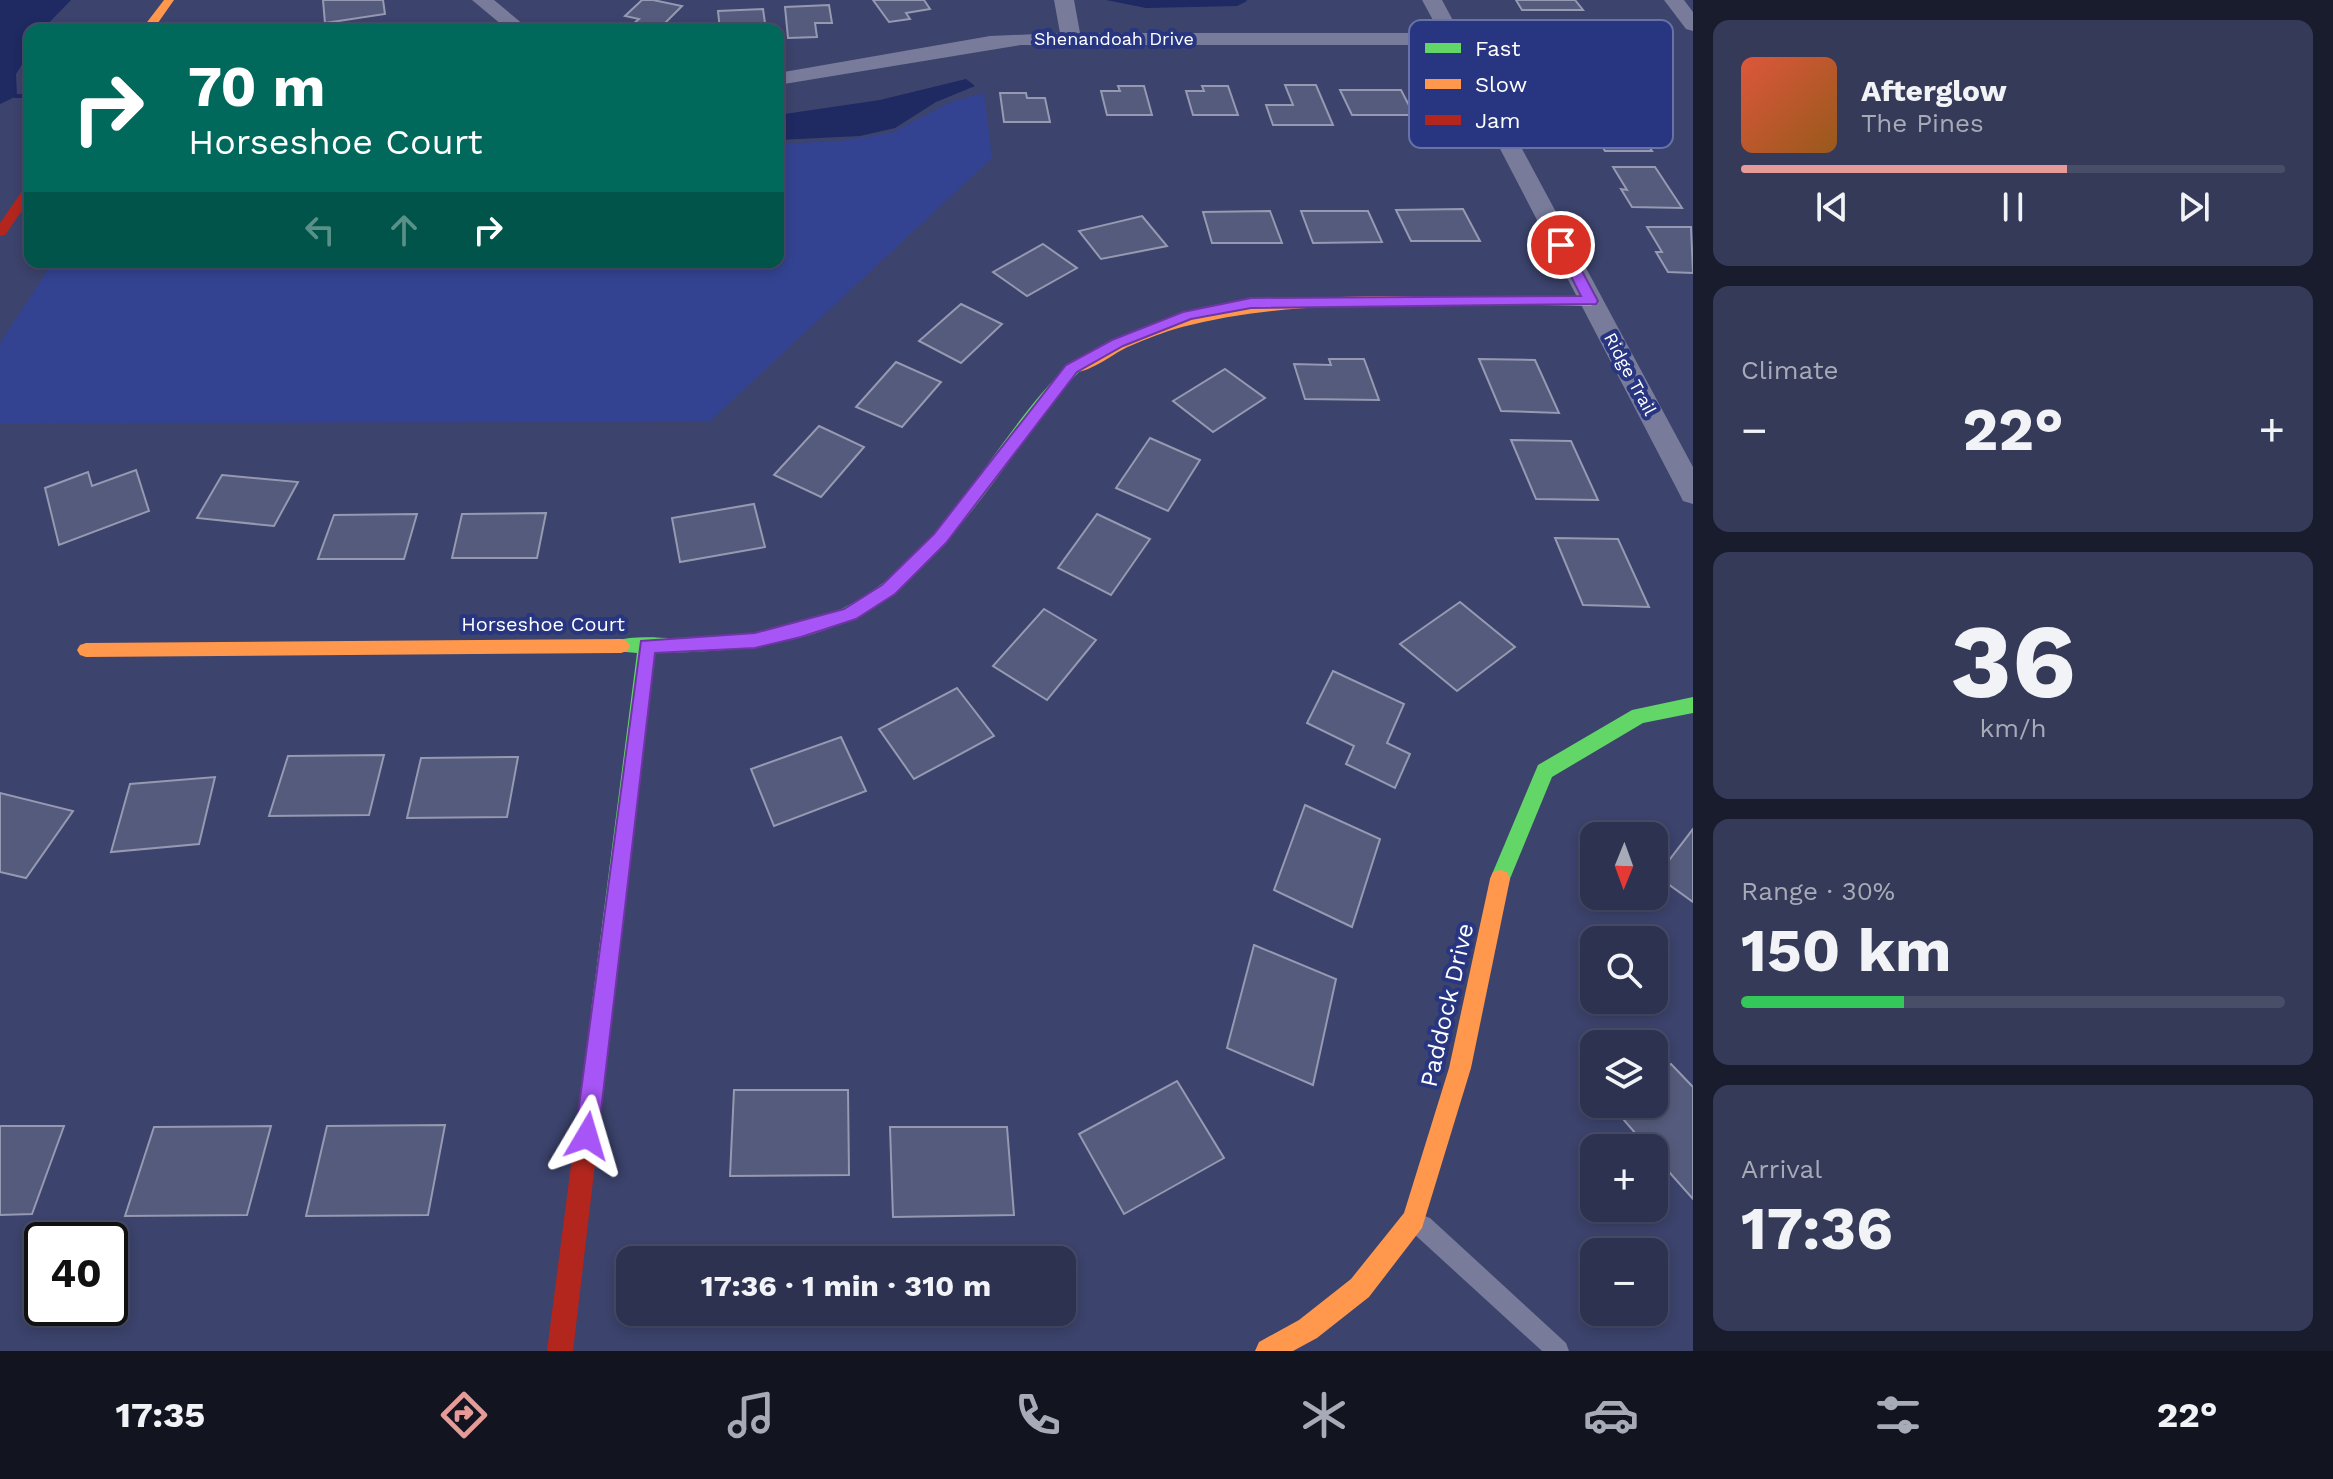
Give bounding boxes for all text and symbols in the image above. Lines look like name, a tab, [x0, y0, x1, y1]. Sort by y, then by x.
legend	[1409, 20, 1673, 148]
street label: Shenandoah Drive	[1034, 28, 1194, 49]
text: Fast	[1475, 36, 1521, 61]
text: 70 m	[188, 54, 325, 120]
icon: right	[56, 56, 160, 160]
text: Slow	[1475, 72, 1527, 97]
text: Afterglow	[1861, 73, 2007, 108]
text: Jam	[1475, 108, 1520, 133]
text: The Pines	[1861, 108, 1984, 138]
text: Horseshoe Court	[188, 121, 483, 163]
icon: previous	[1810, 185, 1854, 229]
icon: pause	[1991, 185, 2035, 229]
icon: next	[2172, 185, 2216, 229]
icon: left	[298, 208, 342, 252]
icon: ahead	[382, 208, 426, 252]
icon: right	[466, 208, 510, 252]
pin	[1527, 211, 1595, 279]
icon: arrive	[1539, 223, 1583, 267]
street label: Ridge Trail	[1600, 329, 1661, 419]
text: Climate	[1741, 355, 1839, 385]
text: 22°	[1962, 394, 2064, 465]
text: −	[1741, 404, 1768, 456]
text: +	[2258, 404, 2285, 456]
text: 36	[1950, 600, 2076, 722]
street label: Horseshoe Court	[461, 612, 625, 636]
text: km/h	[1980, 713, 2046, 743]
north arrow	[1580, 822, 1668, 910]
map controls	[1580, 822, 1668, 1326]
text: Range · 30%	[1741, 876, 1895, 906]
text: 150 km	[1741, 915, 1951, 986]
street label: Paddock Drive	[1415, 920, 1479, 1090]
button: search	[1580, 926, 1668, 1014]
button: layers	[1580, 1030, 1668, 1118]
position arrow	[545, 1094, 629, 1178]
button: +	[1580, 1134, 1668, 1222]
text: Arrival	[1741, 1154, 1822, 1184]
text: 17:36	[1741, 1193, 1893, 1264]
speed limit sign: 40	[24, 1222, 128, 1326]
button: −	[1580, 1238, 1668, 1326]
text: 17:36 · 1 min · 310 m	[701, 1268, 991, 1303]
icon: directions	[436, 1387, 492, 1443]
icon: music	[723, 1387, 779, 1443]
icon: phone	[1010, 1387, 1066, 1443]
icon: climate	[1296, 1387, 1352, 1443]
icon: car	[1583, 1387, 1639, 1443]
icon: filters	[1870, 1387, 1926, 1443]
text: 17:35	[115, 1394, 205, 1436]
text: 22°	[2157, 1394, 2218, 1436]

